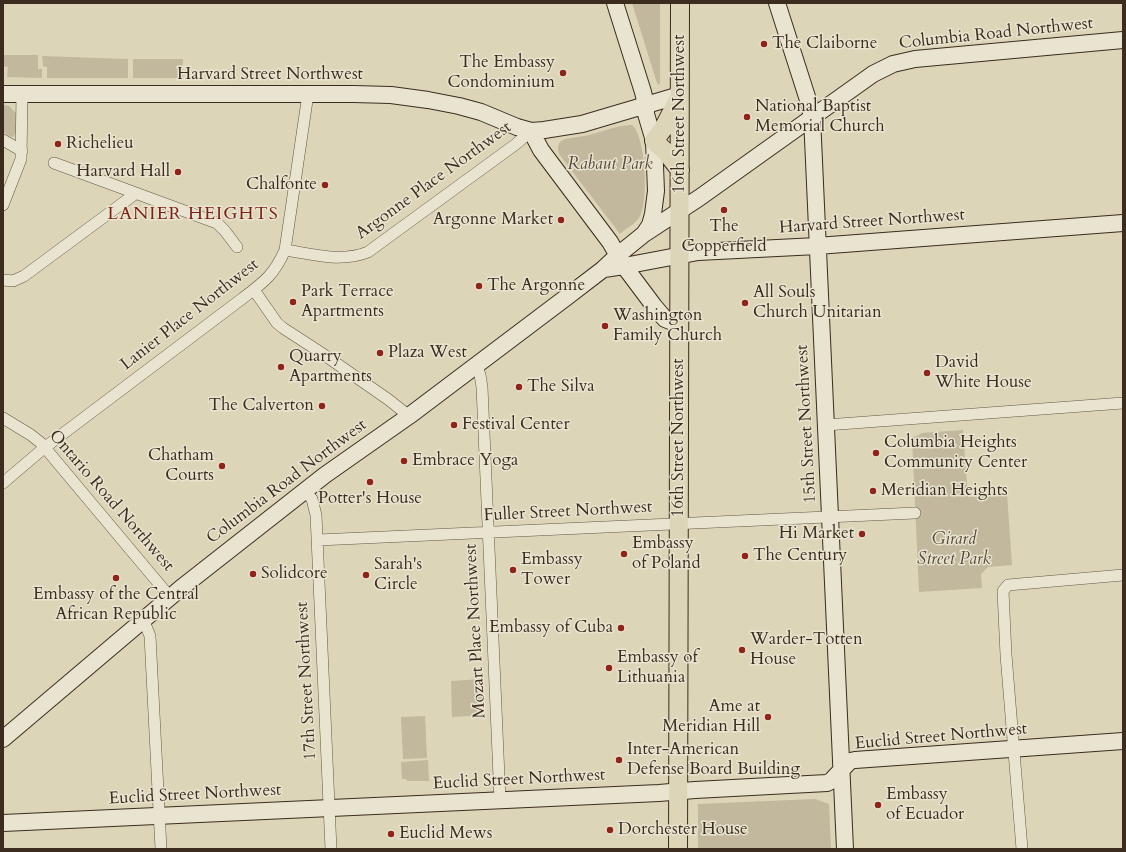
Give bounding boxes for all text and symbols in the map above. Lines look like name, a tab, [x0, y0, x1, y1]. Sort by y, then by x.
street label: Columbia Road Northwest	[898, 14, 1094, 54]
street label: 16th Street Northwest	[670, 34, 690, 194]
place label: The Claiborne	[772, 34, 877, 54]
marker: The Claiborne	[759, 39, 769, 49]
place label: The Embassy Condominium	[448, 53, 555, 93]
street label: Harvard Street Northwest	[177, 65, 363, 85]
marker: The Embassy Condominium	[558, 68, 568, 78]
place label: National Baptist Memorial Church	[755, 97, 884, 137]
marker: National Baptist Memorial Church	[742, 112, 752, 122]
street label: Argonne Place Northwest	[352, 118, 516, 244]
place label: Richelieu	[66, 134, 134, 154]
marker: Richelieu	[53, 139, 63, 149]
park label: Rabaut Park	[567, 155, 653, 175]
place label: Harvard Hall	[76, 162, 170, 182]
marker: Harvard Hall	[173, 167, 183, 177]
place label: Chalfonte	[246, 175, 317, 195]
marker: Chalfonte	[320, 180, 330, 190]
district label: LANIER HEIGHTS	[107, 204, 279, 226]
marker: The Copperfield	[719, 205, 729, 215]
street label: Harvard Street Northwest	[779, 205, 965, 239]
place label: Argonne Market	[433, 210, 553, 230]
marker: Argonne Market	[556, 215, 566, 225]
place label: The Copperfield	[682, 217, 766, 257]
street label: Lanier Place Northwest	[117, 255, 263, 375]
place label: The Argonne	[487, 276, 585, 296]
marker: The Argonne	[474, 281, 484, 291]
place label: Park Terrace Apartments	[301, 282, 394, 322]
place label: All Souls Church Unitarian	[753, 283, 882, 323]
marker: Park Terrace Apartments	[288, 297, 298, 307]
marker: All Souls Church Unitarian	[740, 298, 750, 308]
place label: Washington Family Church	[613, 306, 722, 346]
marker: Washington Family Church	[600, 321, 610, 331]
place label: Plaza West	[388, 343, 467, 363]
street label: 15th Street Northwest	[793, 344, 821, 504]
place label: Quarry Apartments	[289, 347, 372, 387]
marker: Plaza West	[375, 348, 385, 358]
place label: David White House	[935, 353, 1032, 393]
street label: 16th Street Northwest	[669, 358, 689, 518]
marker: Quarry Apartments	[276, 362, 286, 372]
marker: David White House	[922, 368, 932, 378]
place label: The Silva	[527, 377, 595, 397]
marker: The Silva	[514, 382, 524, 392]
place label: The Calverton	[209, 396, 314, 416]
marker: The Calverton	[317, 401, 327, 411]
street label: Columbia Road Northwest	[203, 415, 371, 549]
place label: Festival Center	[462, 415, 570, 435]
marker: Festival Center	[449, 420, 459, 430]
street label: Ontario Road Northwest	[44, 426, 178, 576]
place label: Columbia Heights Community Center	[884, 433, 1027, 473]
place label: Chatham Courts	[148, 446, 214, 486]
marker: Columbia Heights Community Center	[871, 448, 881, 458]
place label: Embrace Yoga	[412, 451, 518, 471]
marker: Embrace Yoga	[399, 456, 409, 466]
marker: Chatham Courts	[217, 461, 227, 471]
marker: Potter's House	[365, 477, 375, 487]
place label: Meridian Heights	[881, 481, 1008, 501]
marker: Meridian Heights	[868, 486, 878, 496]
place label: Potter's House	[318, 489, 422, 509]
street label: Fuller Street Northwest	[483, 497, 653, 527]
place label: Hi Market	[779, 524, 854, 544]
marker: Hi Market	[857, 529, 867, 539]
park label: Girard Street Park	[917, 530, 991, 570]
place label: Embassy of Poland	[632, 534, 701, 574]
street label: Mozart Place Northwest	[461, 543, 491, 719]
place label: The Century	[753, 546, 847, 566]
marker: Embassy of Poland	[619, 549, 629, 559]
place label: Embassy Tower	[521, 550, 583, 590]
marker: The Century	[740, 551, 750, 561]
place label: Sarah's Circle	[374, 555, 422, 595]
place label: Solidcore	[261, 564, 328, 584]
marker: Embassy Tower	[508, 565, 518, 575]
marker: Solidcore	[248, 569, 258, 579]
marker: Sarah's Circle	[361, 570, 371, 580]
marker: Embassy of the Central African Republic	[111, 573, 121, 583]
place label: Embassy of the Central African Republic	[33, 585, 199, 625]
street label: 17th Street Northwest	[293, 601, 321, 761]
place label: Embassy of Cuba	[489, 618, 613, 638]
marker: Embassy of Cuba	[616, 623, 626, 633]
place label: Warder-Totten House	[750, 630, 863, 670]
marker: Warder-Totten House	[737, 645, 747, 655]
place label: Embassy of Lithuania	[617, 648, 698, 688]
marker: Embassy of Lithuania	[604, 663, 614, 673]
place label: Ame at Meridian Hill	[662, 697, 760, 737]
marker: Ame at Meridian Hill	[763, 712, 773, 722]
street label: Euclid Street Northwest	[854, 719, 1028, 755]
place label: Inter-American Defense Board Building	[627, 740, 800, 780]
marker: Inter-American Defense Board Building	[614, 755, 624, 765]
street label: Euclid Street Northwest	[432, 765, 606, 795]
street label: Euclid Street Northwest	[108, 780, 282, 810]
place label: Embassy of Ecuador	[886, 785, 964, 825]
marker: Embassy of Ecuador	[873, 800, 883, 810]
place label: Dorchester House	[618, 820, 748, 840]
place label: Euclid Mews	[399, 824, 492, 844]
marker: Dorchester House	[605, 825, 615, 835]
marker: Euclid Mews	[386, 829, 396, 839]

